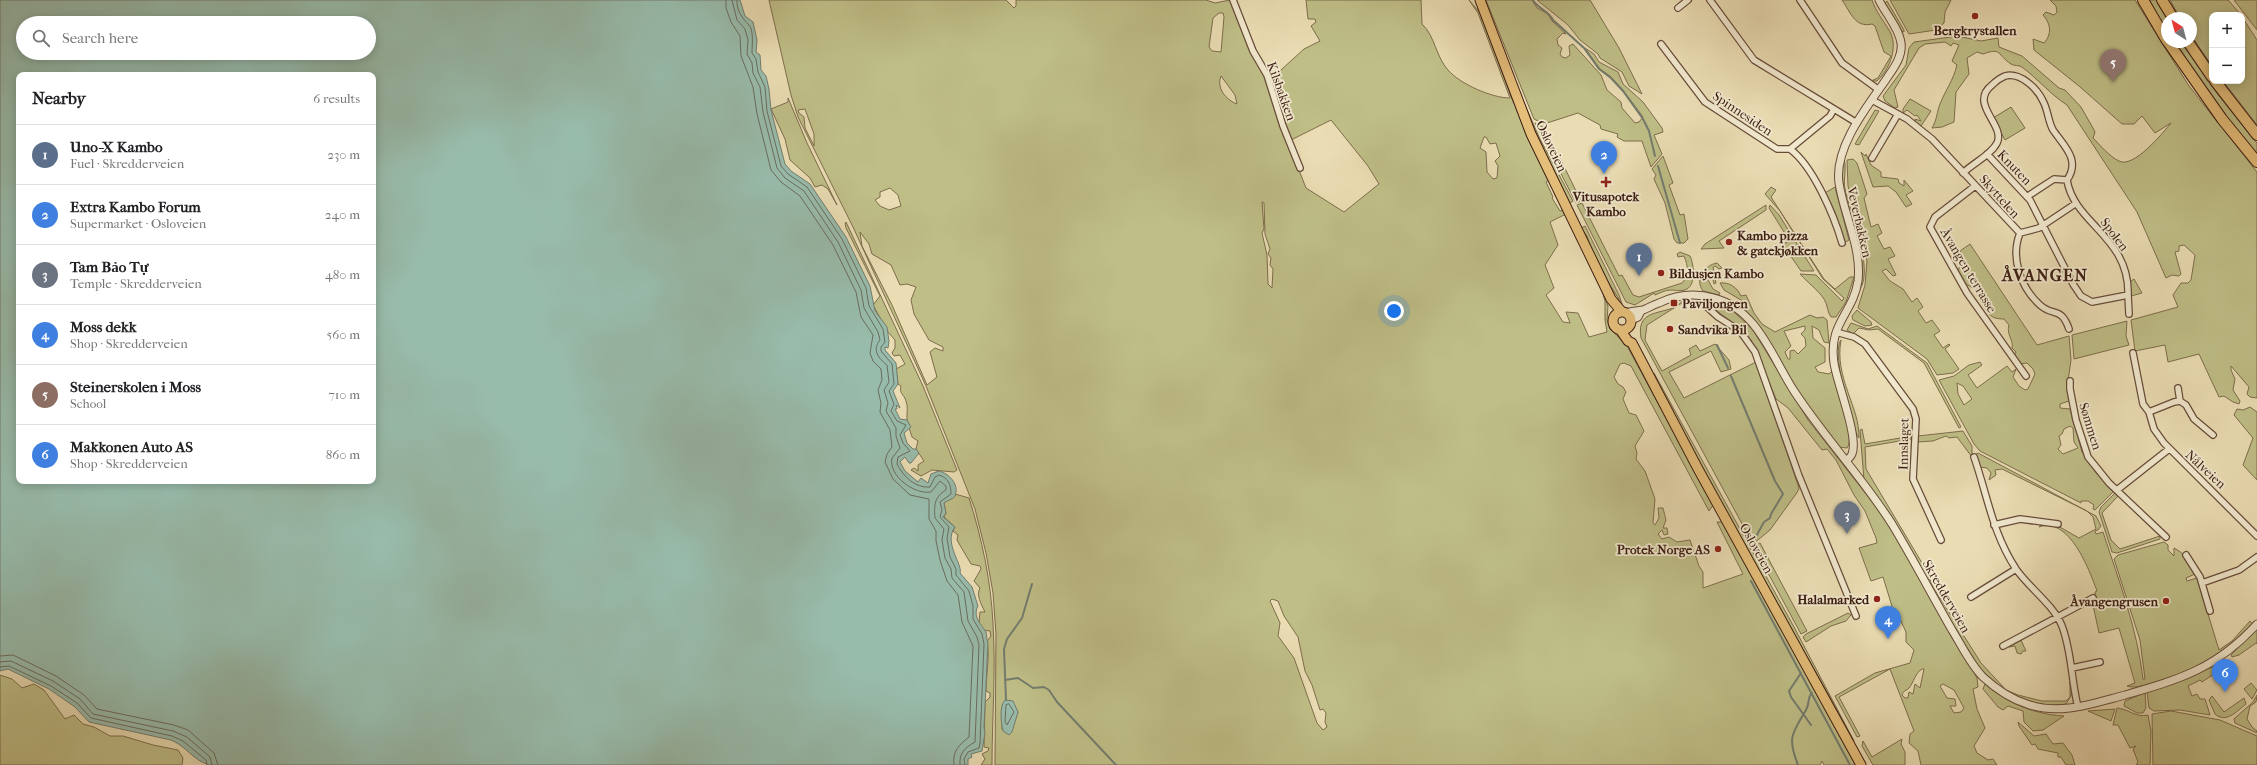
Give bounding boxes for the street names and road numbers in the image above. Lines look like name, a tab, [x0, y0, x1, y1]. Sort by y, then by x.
street label: Kilsbakken	[1264, 60, 1299, 123]
street label: Spinnesiden	[1710, 88, 1776, 139]
street label: Osloveien	[1533, 118, 1570, 175]
street label: Knuten	[1994, 147, 2035, 188]
street label: Skyttelen	[1976, 171, 2023, 222]
street label: Veverbakken	[1844, 184, 1875, 259]
street label: Spolen	[2097, 215, 2132, 254]
street label: Åvangen terrasse	[1937, 224, 2000, 316]
street label: Sømmen	[2076, 401, 2105, 452]
street label: Innslaget	[1896, 417, 1911, 470]
street label: Nålveien	[2182, 447, 2229, 492]
street label: Osloveien	[1737, 520, 1777, 576]
street label: Skredderveien	[1920, 557, 1974, 636]

